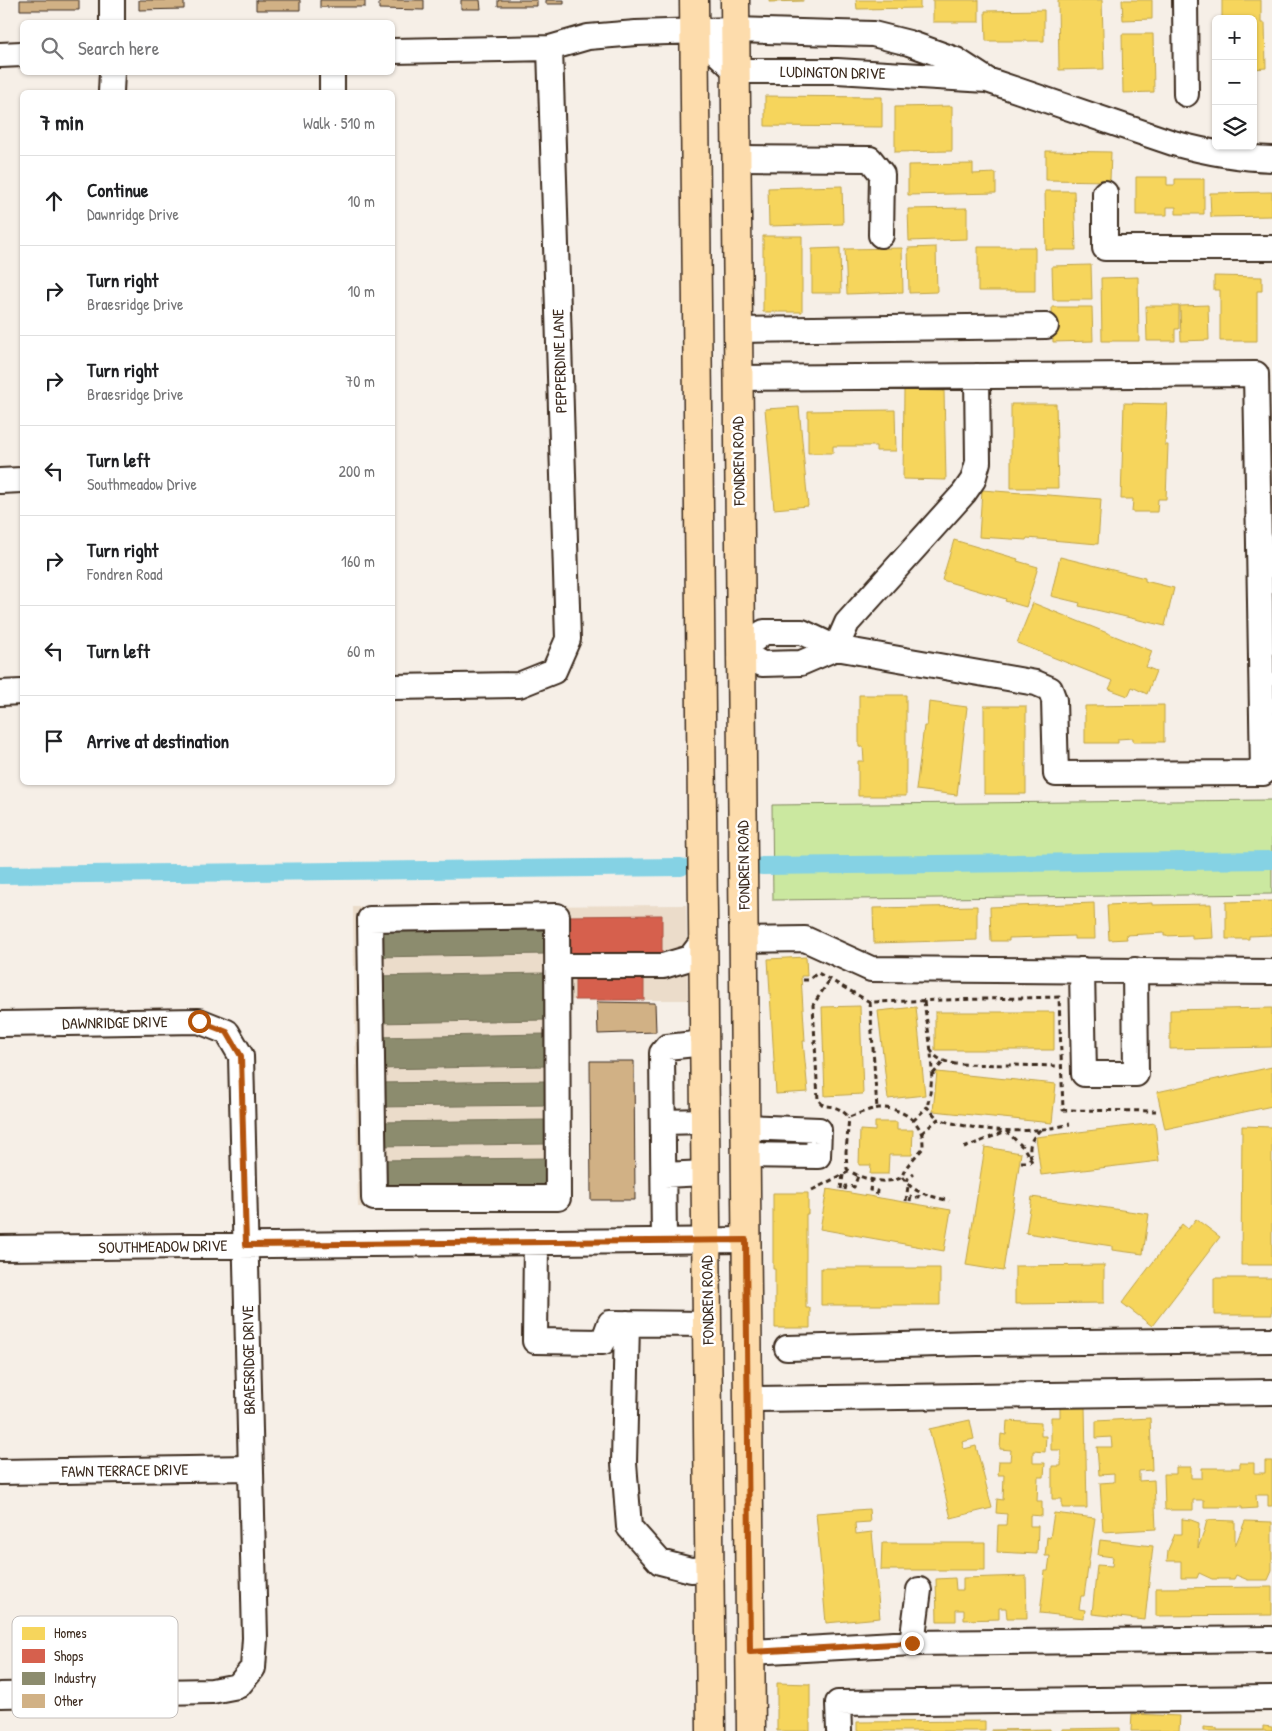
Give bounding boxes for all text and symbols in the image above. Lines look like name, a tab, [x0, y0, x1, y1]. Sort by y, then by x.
map controls	[1212, 15, 1257, 150]
button: +	[1212, 15, 1257, 60]
search box	[20, 20, 395, 75]
icon: search	[38, 34, 66, 62]
text: Search here	[78, 35, 159, 61]
street label: LUDINGTON DRIVE	[780, 60, 886, 84]
button: −	[1212, 60, 1257, 105]
button: layers	[1212, 105, 1257, 150]
text: 7 min	[40, 108, 84, 137]
text: Walk · 510 m	[303, 112, 375, 134]
text: Continue	[87, 177, 148, 203]
icon: ahead	[40, 187, 68, 215]
text: 10 m	[347, 190, 375, 212]
text: Dawnridge Drive	[87, 203, 179, 225]
text: Turn right	[87, 267, 158, 293]
icon: right	[40, 277, 68, 305]
text: 10 m	[347, 280, 375, 302]
text: Braesridge Drive	[87, 293, 183, 315]
street label: PEPPERDINE LANE	[546, 308, 572, 414]
text: Turn right	[87, 357, 158, 383]
icon: right	[40, 367, 68, 395]
text: 70 m	[345, 370, 375, 392]
text: Braesridge Drive	[87, 383, 183, 405]
street label: FONDREN ROAD	[726, 416, 750, 507]
text: Turn left	[87, 447, 150, 473]
icon: left	[40, 457, 68, 485]
text: 200 m	[339, 460, 375, 482]
text: Southmeadow Drive	[87, 473, 197, 495]
text: Turn right	[87, 537, 158, 563]
icon: right	[40, 547, 68, 575]
text: 160 m	[341, 550, 375, 572]
text: Fondren Road	[87, 563, 163, 585]
icon: left	[40, 637, 68, 665]
text: Turn left	[87, 638, 150, 664]
text: 60 m	[347, 640, 375, 662]
icon: arrive	[40, 727, 68, 755]
text: Arrive at destination	[87, 728, 229, 754]
street label: FONDREN ROAD	[731, 820, 755, 911]
street label: DAWNRIDGE DRIVE	[62, 1010, 168, 1034]
route start	[188, 1010, 211, 1033]
street label: SOUTHMEADOW DRIVE	[98, 1234, 228, 1258]
street label: FONDREN ROAD	[695, 1255, 719, 1346]
street label: BRAESRIDGE DRIVE	[236, 1305, 260, 1415]
street label: FAWN TERRACE DRIVE	[60, 1458, 189, 1482]
legend	[12, 1616, 178, 1718]
text: Homes	[54, 1623, 87, 1642]
route end	[901, 1632, 924, 1655]
text: Shops	[54, 1646, 83, 1666]
text: Industry	[54, 1668, 96, 1688]
text: Other	[54, 1691, 84, 1710]

